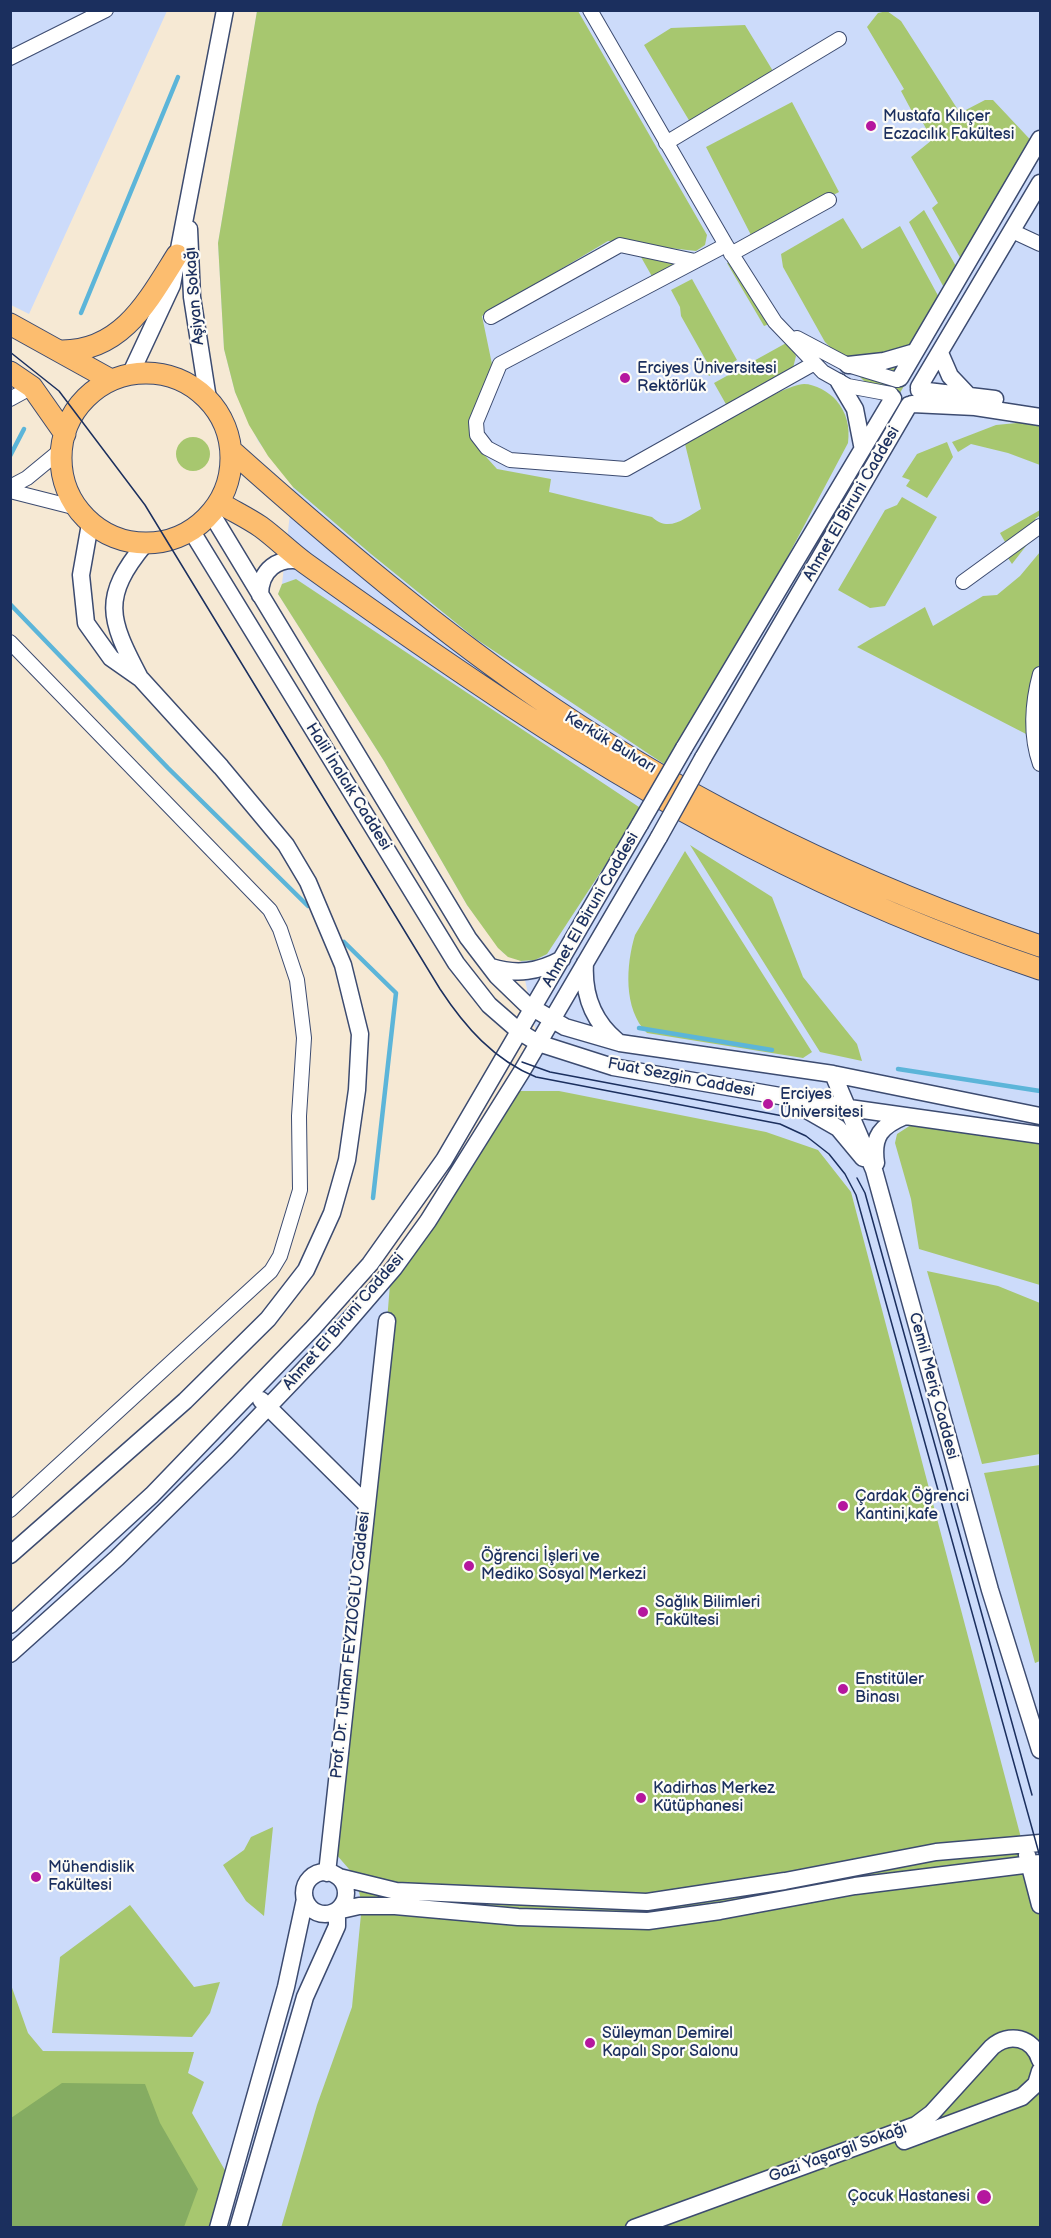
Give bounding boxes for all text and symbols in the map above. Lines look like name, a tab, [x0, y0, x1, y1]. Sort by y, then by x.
place label: Mustafa Kılıçer Eczacılık Fakültesi	[883, 107, 1014, 145]
marker: Mustafa Kılıçer Eczacılık Fakültesi	[864, 119, 878, 133]
street label: Aşiyan Sokağı	[181, 246, 209, 346]
place label: Erciyes Üniversitesi Rektörlük	[637, 359, 777, 397]
marker: Erciyes Üniversitesi Rektörlük	[618, 371, 632, 385]
street label: Ahmet El Biruni Caddesi	[800, 423, 904, 585]
street label: Kerkük Bulvarı	[561, 708, 659, 778]
street label: Halil İnalcık Caddesi	[301, 720, 395, 854]
street label: Ahmet El Biruni Caddesi	[539, 829, 643, 991]
street label: Fuat Sezgin Caddesi	[606, 1054, 756, 1102]
place label: Erciyes Üniversitesi	[780, 1085, 863, 1123]
marker: Erciyes Üniversitesi	[761, 1097, 775, 1111]
street label: Ahmet El Biruni Caddesi	[279, 1250, 409, 1394]
street label: Cemil Meriç Caddesi	[904, 1310, 962, 1462]
place label: Çardak Öğrenci Kantini,kafe	[855, 1487, 969, 1525]
marker: Çardak Öğrenci Kantini,kafe	[836, 1499, 850, 1513]
street label: Prof. Dr. Turhan FEYZIOGLU Caddesi	[327, 1510, 375, 1780]
place label: Öğrenci İşleri ve Mediko Sosyal Merkezi	[481, 1547, 646, 1585]
marker: Öğrenci İşleri ve Mediko Sosyal Merkezi	[462, 1559, 476, 1573]
place label: Sağlık Bilimleri Fakültesi	[655, 1593, 760, 1631]
marker: Sağlık Bilimleri Fakültesi	[636, 1605, 650, 1619]
place label: Enstitüler Binası	[855, 1670, 924, 1708]
marker: Enstitüler Binası	[836, 1682, 850, 1696]
place label: Kadirhas Merkez Kütüphanesi	[653, 1779, 775, 1817]
marker: Kadirhas Merkez Kütüphanesi	[634, 1791, 648, 1805]
place label: Mühendislik Fakültesi	[48, 1858, 134, 1896]
marker: Mühendislik Fakültesi	[29, 1870, 43, 1884]
place label: Süleyman Demirel Kapalı Spor Salonu	[602, 2024, 738, 2062]
marker: Süleyman Demirel Kapalı Spor Salonu	[583, 2036, 597, 2050]
street label: Gazi Yaşargil Sokağı	[766, 2119, 910, 2187]
place label: Çocuk Hastanesi	[848, 2187, 970, 2207]
marker: Çocuk Hastanesi	[975, 2188, 993, 2206]

